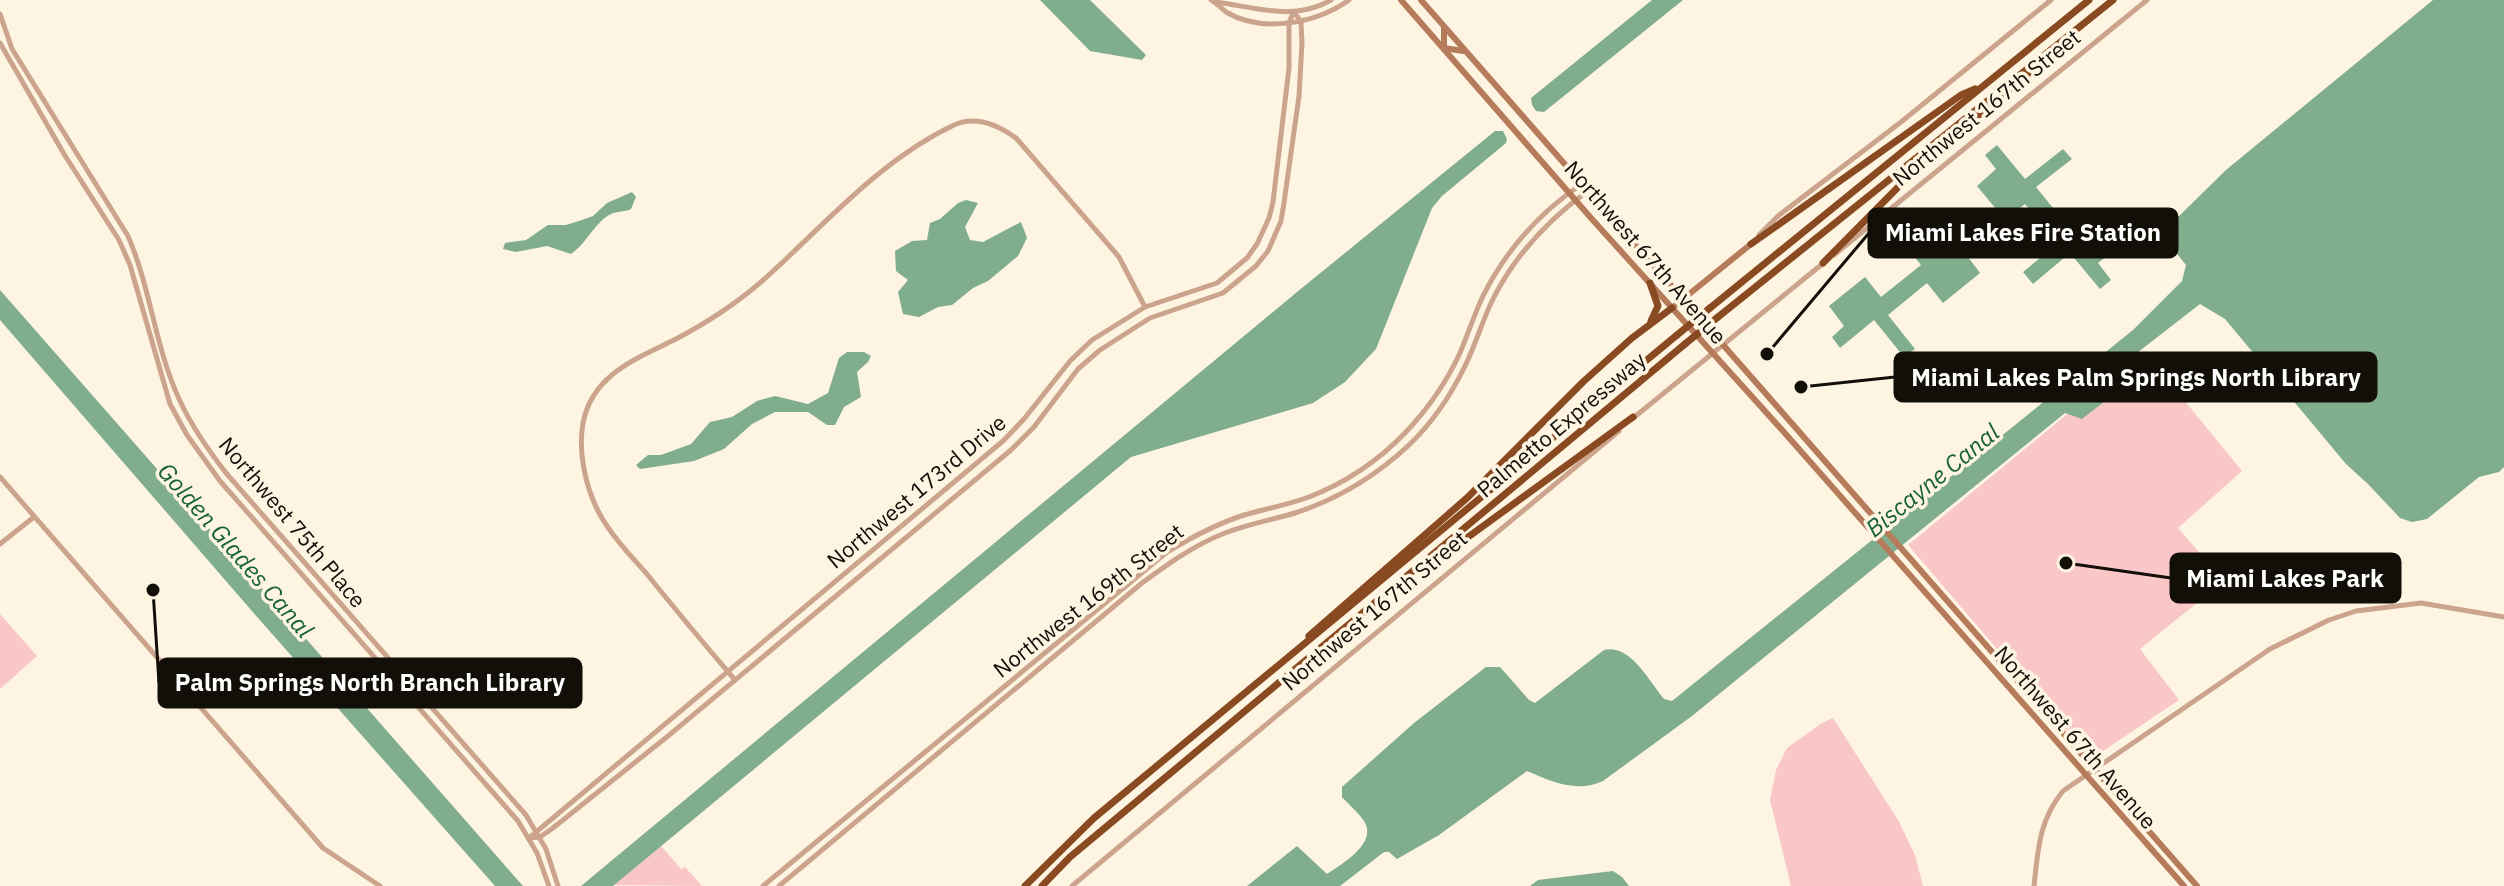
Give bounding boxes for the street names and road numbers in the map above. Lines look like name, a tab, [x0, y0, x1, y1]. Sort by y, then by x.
street label: Northwest 167th Street	[1886, 22, 2086, 192]
street label: Northwest 67th Avenue	[1558, 154, 1734, 350]
street label: Palmetto Expressway	[1470, 345, 1652, 503]
street label: Northwest 173rd Drive	[820, 408, 1012, 574]
street label: Northwest 75th Place	[213, 431, 373, 613]
street label: Northwest 169th Street	[987, 517, 1189, 683]
street label: Northwest 167th Street	[1275, 524, 1473, 696]
street label: Northwest 67th Avenue	[1988, 639, 2164, 835]

